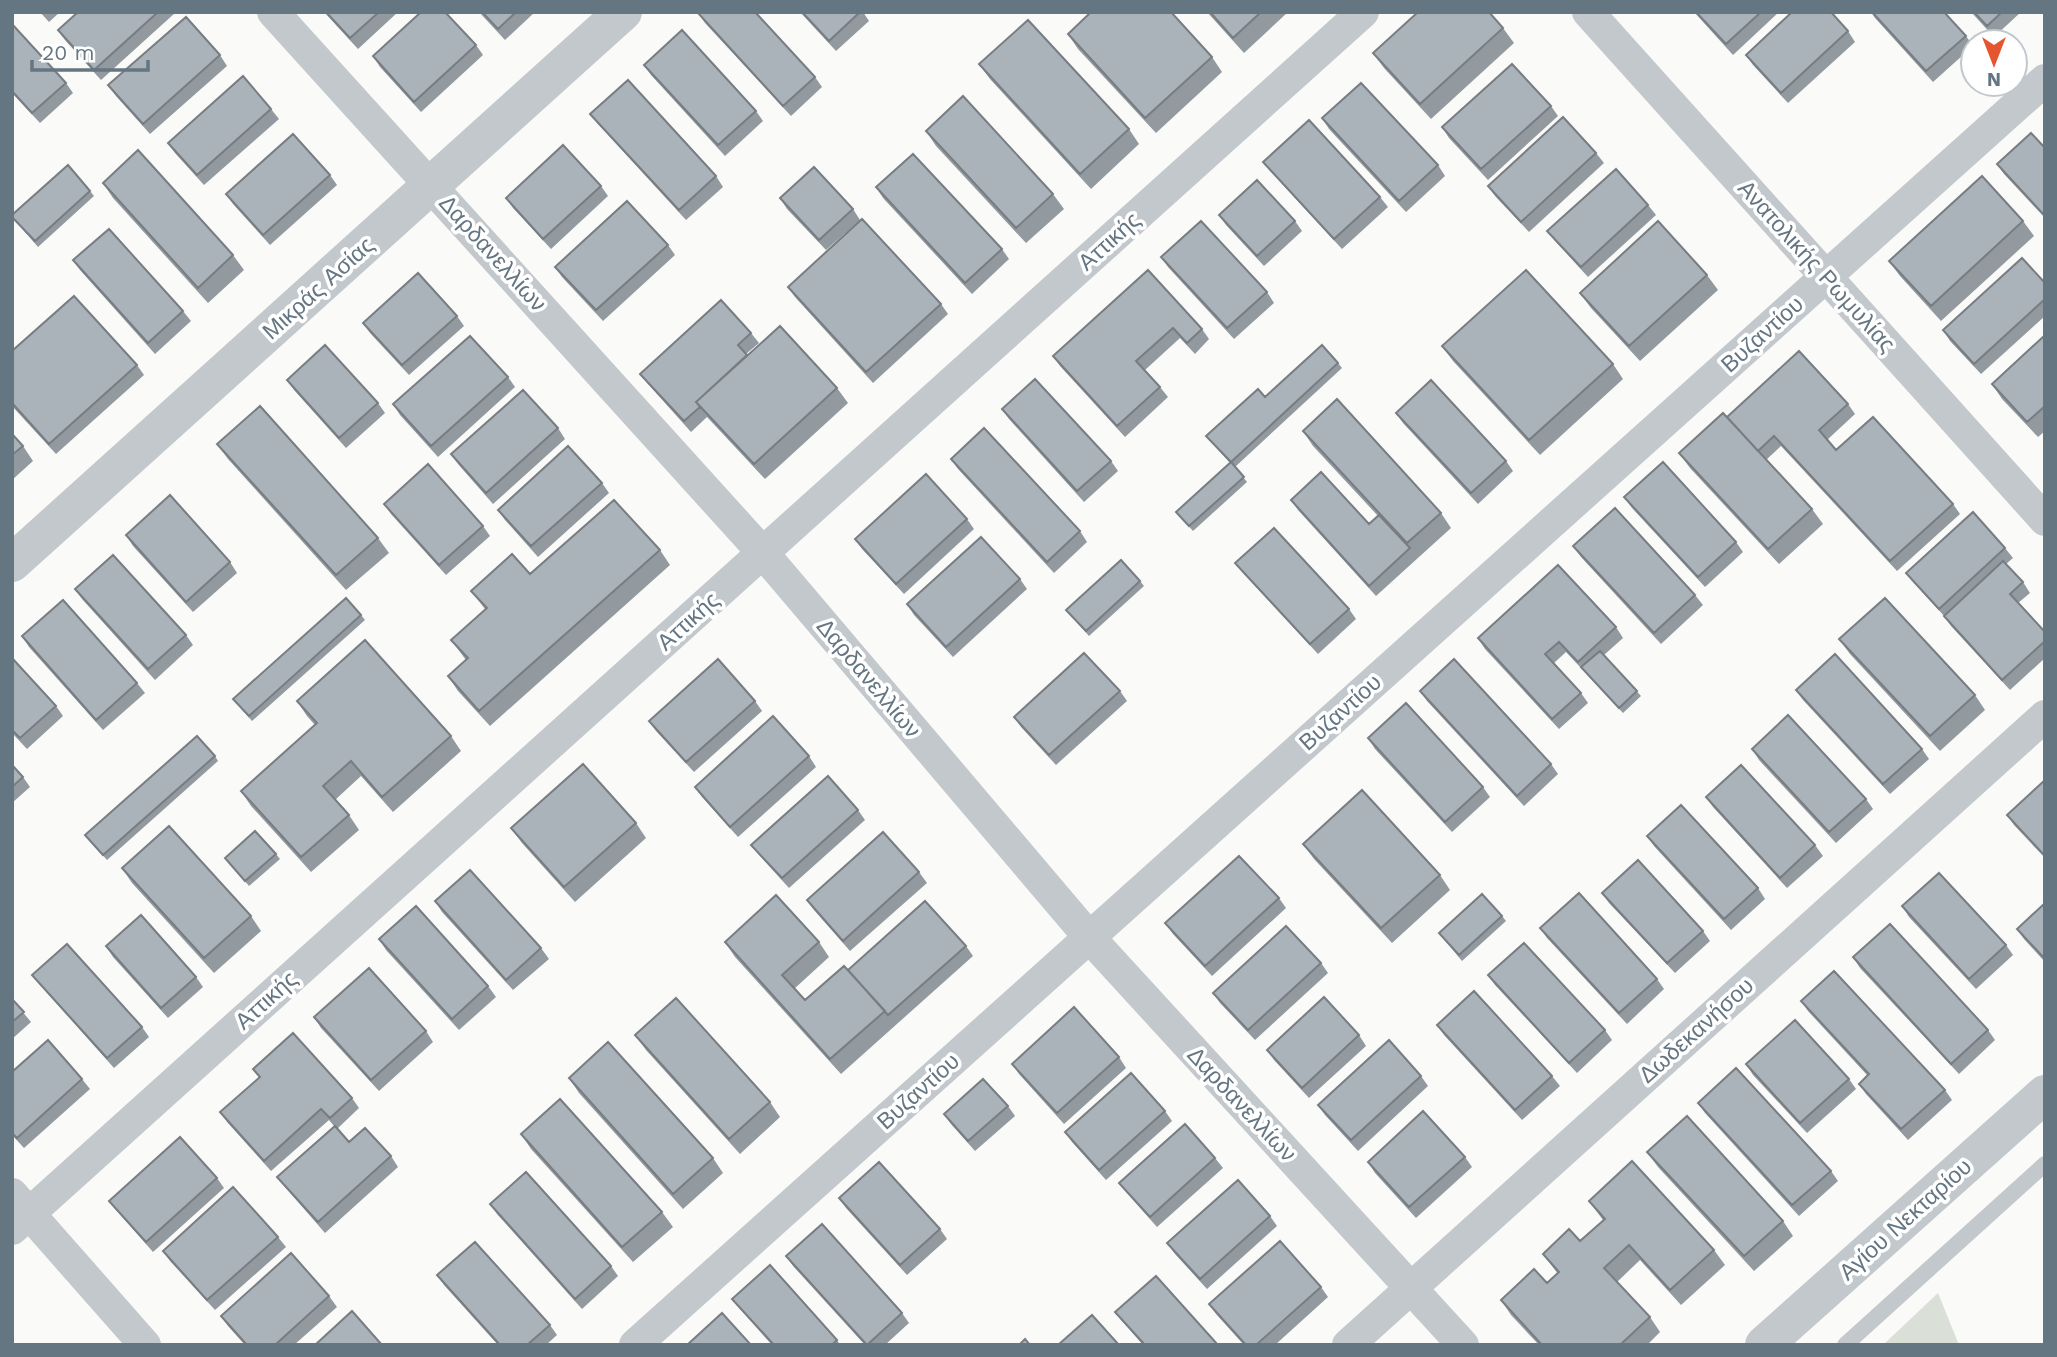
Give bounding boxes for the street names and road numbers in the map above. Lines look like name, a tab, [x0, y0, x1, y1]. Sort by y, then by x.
street label: Ανατολικής Ρωμυλίας	[1732, 175, 1901, 358]
street label: Δαρδανελλίων	[433, 190, 552, 317]
street label: Αττικής	[1073, 207, 1146, 276]
street label: Μικράς Ασίας	[257, 231, 379, 345]
street label: Βυζαντίου	[1716, 291, 1809, 378]
street label: Αττικής	[652, 587, 725, 656]
street label: Δαρδανελλίων	[811, 613, 926, 743]
street label: Βυζαντίου	[1294, 669, 1387, 756]
street label: Αττικής	[230, 966, 303, 1035]
street label: Δωδεκανήσου	[1634, 972, 1759, 1089]
street label: Δαρδανελλίων	[1182, 1041, 1302, 1167]
street label: Βυζαντίου	[872, 1048, 965, 1135]
street label: Αγίου Νεκταρίου	[1834, 1153, 1977, 1286]

